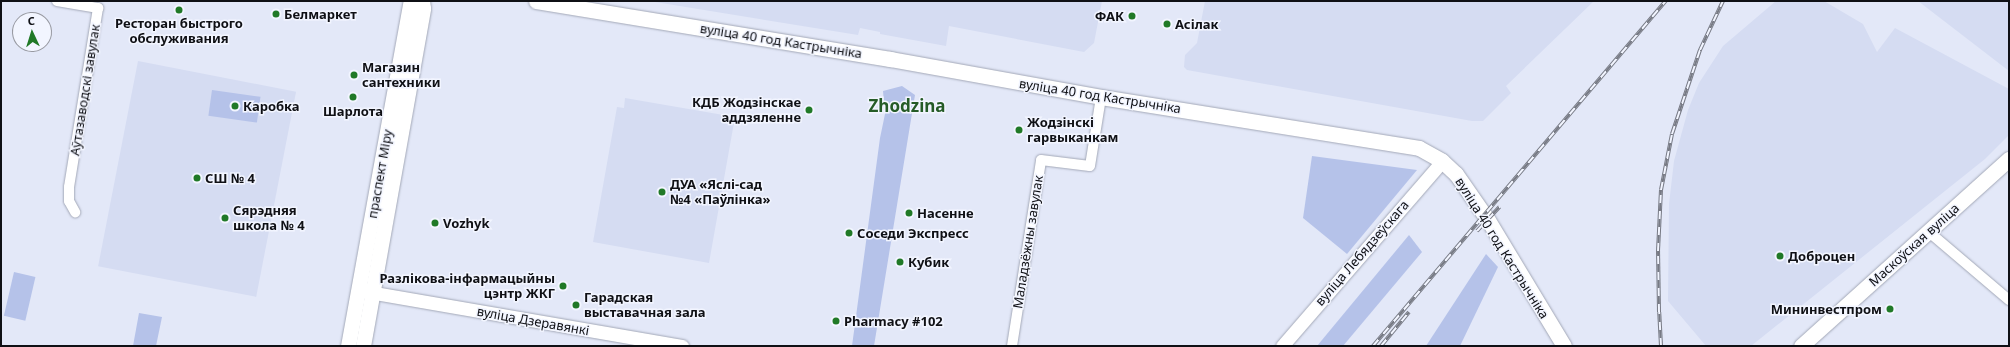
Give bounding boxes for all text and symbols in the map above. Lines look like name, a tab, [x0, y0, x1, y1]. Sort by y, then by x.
marker: Ресторан быстрого обслуживания	[174, 5, 184, 15]
place label: Белмаркет	[284, 6, 357, 22]
place label: ФАК	[1095, 8, 1124, 24]
marker: Белмаркет	[271, 9, 281, 19]
marker: ФАК	[1127, 11, 1137, 21]
north arrow	[12, 12, 52, 52]
text: С	[27, 13, 35, 28]
place label: Ресторан быстрого обслуживания	[115, 16, 243, 47]
place label: Асілак	[1175, 16, 1219, 32]
marker: Асілак	[1162, 19, 1172, 29]
street label: вуліца 40 год Кастрычніка	[699, 20, 863, 62]
street label: Аўтазаводскі завулак	[67, 23, 103, 157]
place label: Магазин сантехники	[362, 60, 440, 91]
marker: Магазин сантехники	[349, 70, 359, 80]
street label: вуліца 40 год Кастрычніка	[1018, 75, 1182, 117]
marker: Шарлота	[348, 92, 358, 102]
place label: КДБ Жодзінскае аддзяленне	[692, 95, 801, 126]
district label: Zhodzina	[869, 96, 945, 116]
place label: Каробка	[243, 98, 300, 114]
marker: Каробка	[230, 101, 240, 111]
place label: Шарлота	[323, 103, 383, 119]
marker: КДБ Жодзінскае аддзяленне	[804, 105, 814, 115]
place label: Жодзінскі гарвыканкам	[1027, 115, 1118, 146]
marker: Жодзінскі гарвыканкам	[1014, 125, 1024, 135]
street label: праспект Міру	[364, 128, 396, 220]
place label: СШ № 4	[205, 170, 255, 186]
marker: СШ № 4	[192, 173, 202, 183]
street label: Маладзёжны завулак	[1010, 174, 1046, 310]
street label: вуліца 40 год Кастрычніка	[1452, 174, 1552, 322]
place label: ДУА «Яслі-сад №4 «Паўлінка»	[670, 177, 771, 208]
marker: ДУА «Яслі-сад №4 «Паўлінка»	[657, 187, 667, 197]
street label: вуліца Лебядзеўскага	[1312, 197, 1412, 309]
street label: Маскоўская вуліца	[1866, 200, 1962, 290]
place label: Сярэдняя школа № 4	[233, 203, 305, 234]
place label: Насенне	[917, 205, 974, 221]
marker: Насенне	[904, 208, 914, 218]
marker: Сярэдняя школа № 4	[220, 213, 230, 223]
place label: Vozhyk	[443, 215, 490, 231]
marker: Vozhyk	[430, 218, 440, 228]
place label: Соседи Экспресс	[857, 225, 969, 241]
marker: Соседи Экспресс	[844, 228, 854, 238]
place label: Доброцен	[1788, 248, 1855, 264]
marker: Доброцен	[1775, 251, 1785, 261]
place label: Кубик	[908, 254, 949, 270]
marker: Кубик	[895, 257, 905, 267]
place label: Разлікова-інфармацыйны цэнтр ЖКГ	[380, 271, 555, 302]
marker: Разлікова-інфармацыйны цэнтр ЖКГ	[558, 281, 568, 291]
place label: Гарадская выставачная зала	[584, 290, 706, 321]
marker: Гарадская выставачная зала	[571, 300, 581, 310]
place label: Мининвестпром	[1771, 301, 1882, 317]
street label: вуліца Дзеравянкі	[476, 303, 590, 339]
marker: Мининвестпром	[1885, 304, 1895, 314]
place label: Pharmacy #102	[844, 313, 943, 329]
marker: Pharmacy #102	[831, 316, 841, 326]

